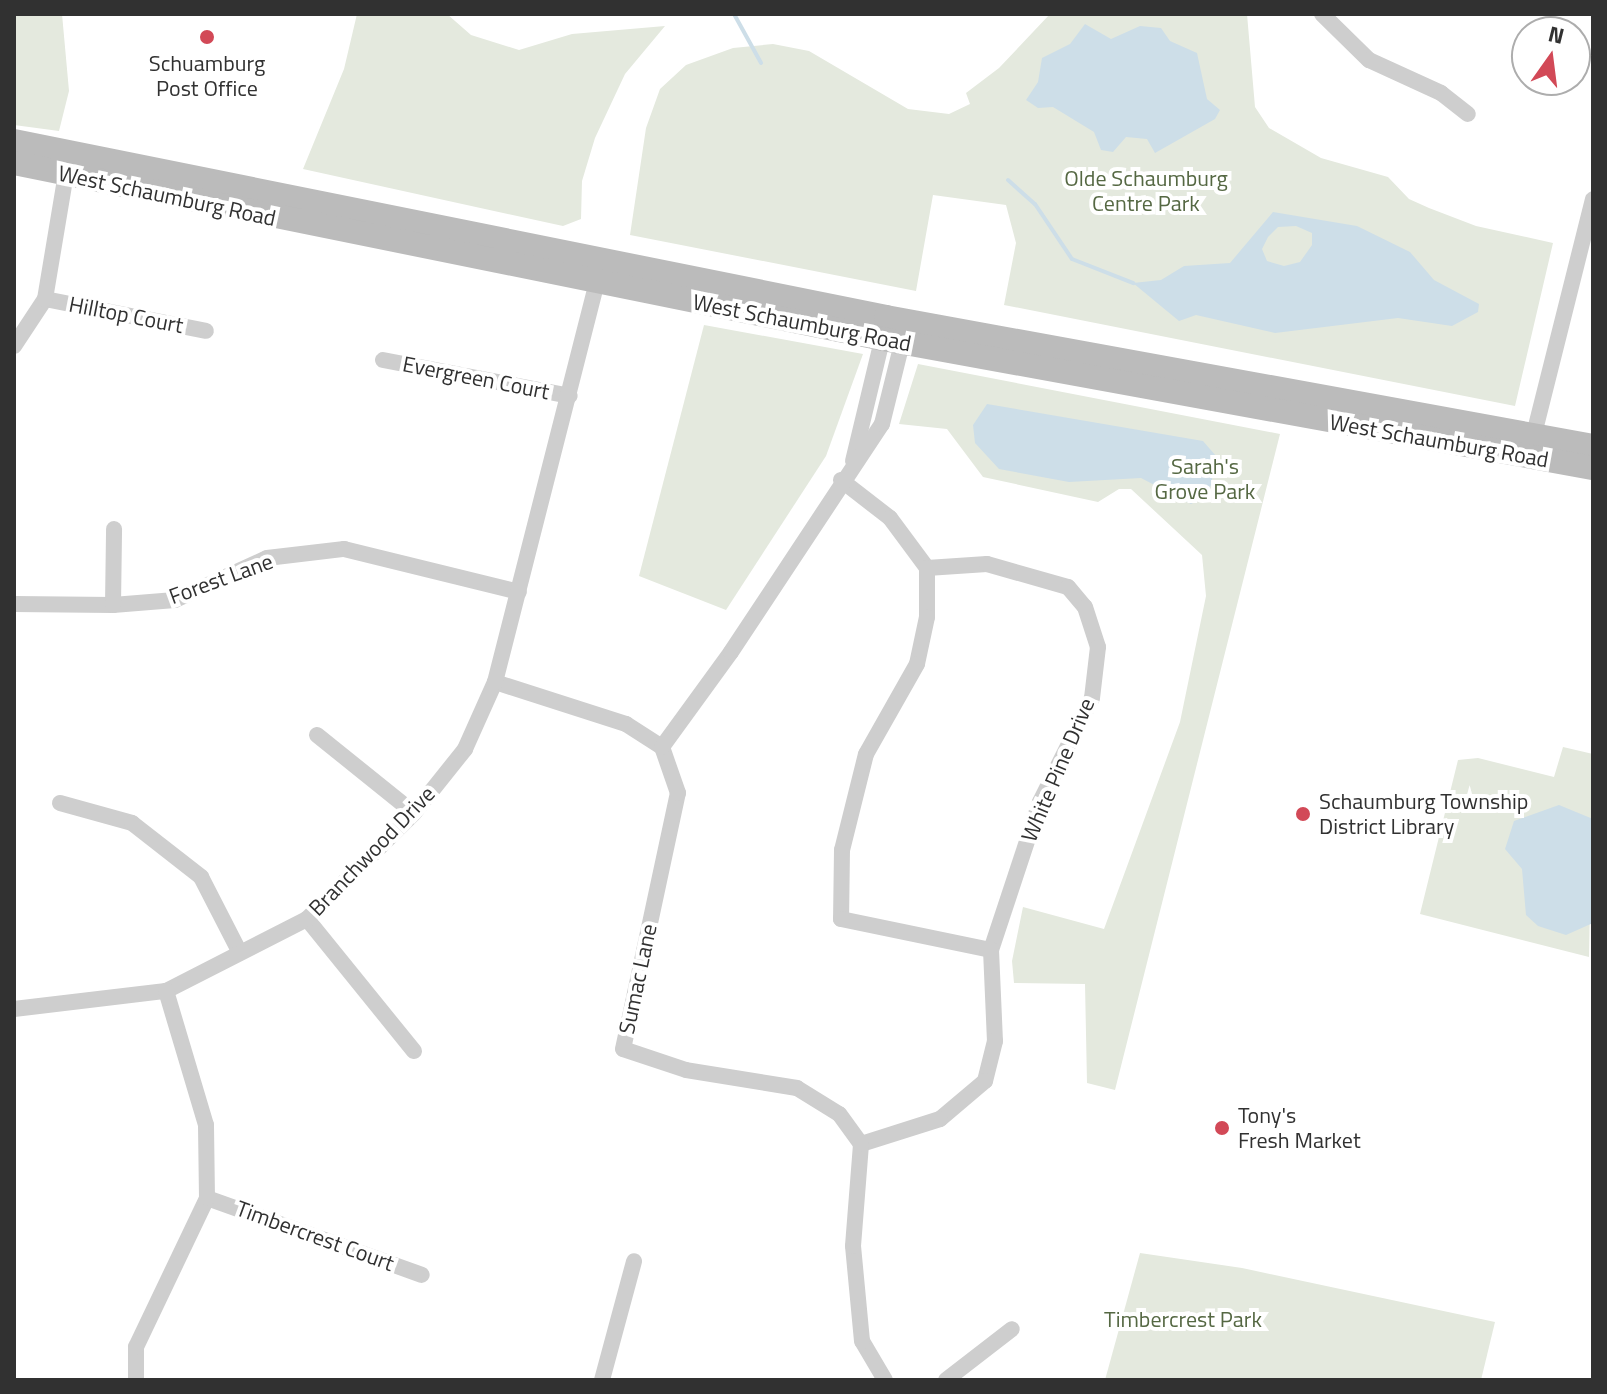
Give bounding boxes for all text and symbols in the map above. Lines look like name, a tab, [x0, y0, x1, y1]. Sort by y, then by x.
north arrow	[1511, 16, 1591, 96]
text: N	[1545, 16, 1568, 53]
marker: Schuamburg Post Office	[198, 28, 216, 46]
place label: Schuamburg Post Office	[149, 50, 265, 102]
street label: West Schaumburg Road	[56, 160, 278, 232]
park label: Olde Schaumburg Centre Park	[1064, 165, 1228, 216]
street label: West Schaumburg Road	[691, 289, 913, 357]
street label: Hilltop Court	[67, 291, 185, 339]
street label: Evergreen Court	[400, 351, 552, 405]
street label: West Schaumburg Road	[1327, 409, 1551, 473]
park label: Sarah's Grove Park	[1155, 453, 1255, 504]
street label: Forest Lane	[165, 548, 277, 610]
street label: White Pine Drive	[1016, 694, 1100, 846]
street label: Branchwood Drive	[304, 781, 440, 921]
place label: Schaumburg Township District Library	[1319, 788, 1528, 840]
marker: Schaumburg Township District Library	[1294, 805, 1312, 823]
street label: Sumac Lane	[613, 922, 663, 1036]
place label: Tony's Fresh Market	[1238, 1102, 1361, 1154]
marker: Tony's Fresh Market	[1213, 1119, 1231, 1137]
street label: Timbercrest Court	[232, 1195, 398, 1277]
park label: Timbercrest Park	[1104, 1307, 1262, 1333]

